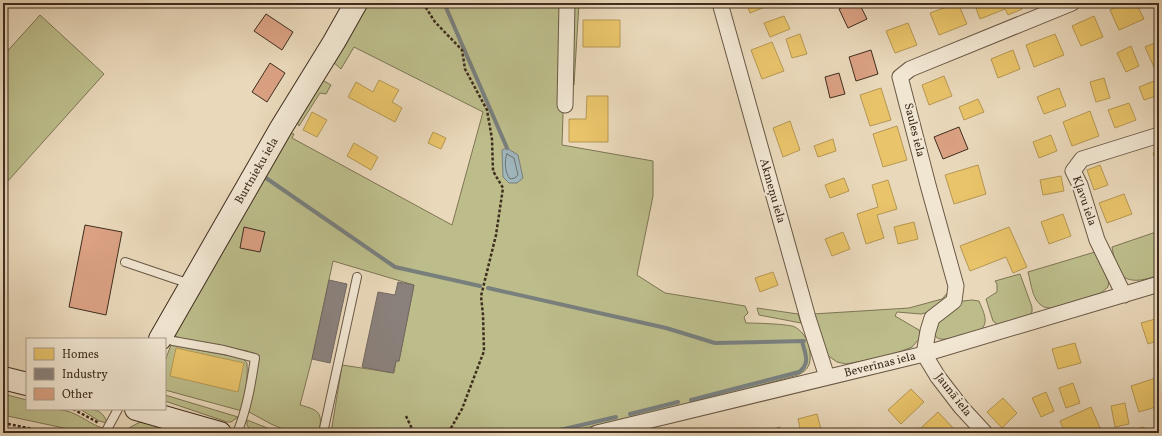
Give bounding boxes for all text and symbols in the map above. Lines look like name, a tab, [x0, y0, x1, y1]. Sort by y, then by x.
street label: Saules iela	[900, 101, 928, 159]
street label: Burtnieku iela	[231, 135, 283, 207]
street label: Akmeņu iela	[755, 157, 789, 225]
street label: Kļavu iela	[1068, 174, 1100, 228]
legend	[26, 338, 166, 410]
text: Homes	[62, 347, 99, 363]
street label: Beverīnas iela	[843, 348, 917, 382]
text: Industry	[62, 367, 108, 383]
street label: Jaunā iela	[931, 370, 975, 420]
text: Other	[62, 387, 93, 403]

